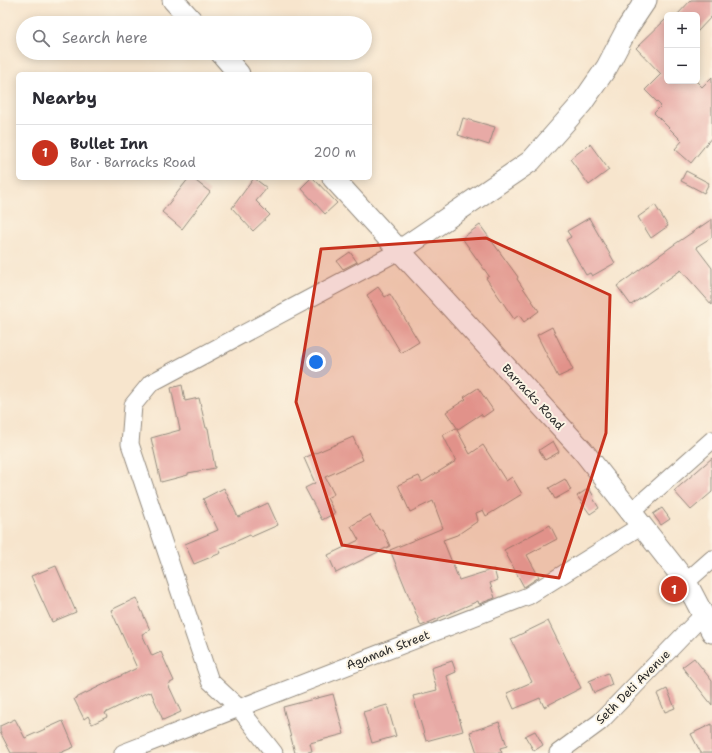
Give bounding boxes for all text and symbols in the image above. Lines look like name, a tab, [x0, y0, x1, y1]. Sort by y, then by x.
map controls	[664, 12, 700, 84]
button: +	[664, 12, 700, 48]
search box	[16, 16, 372, 60]
icon: search	[30, 27, 52, 49]
text: Search here	[62, 28, 148, 48]
button: −	[664, 48, 700, 84]
text: Nearby	[32, 87, 97, 109]
text: Bullet Inn	[70, 134, 148, 154]
text: 1	[42, 144, 48, 161]
text: 200 m	[314, 144, 356, 161]
text: Bar · Barracks Road	[70, 154, 196, 171]
your location	[306, 352, 326, 372]
street label: Barracks Road	[498, 361, 568, 434]
pin: 1	[661, 574, 687, 604]
street label: Agamah Street	[344, 627, 432, 673]
street label: Seth Deti Avenue	[592, 646, 674, 728]

